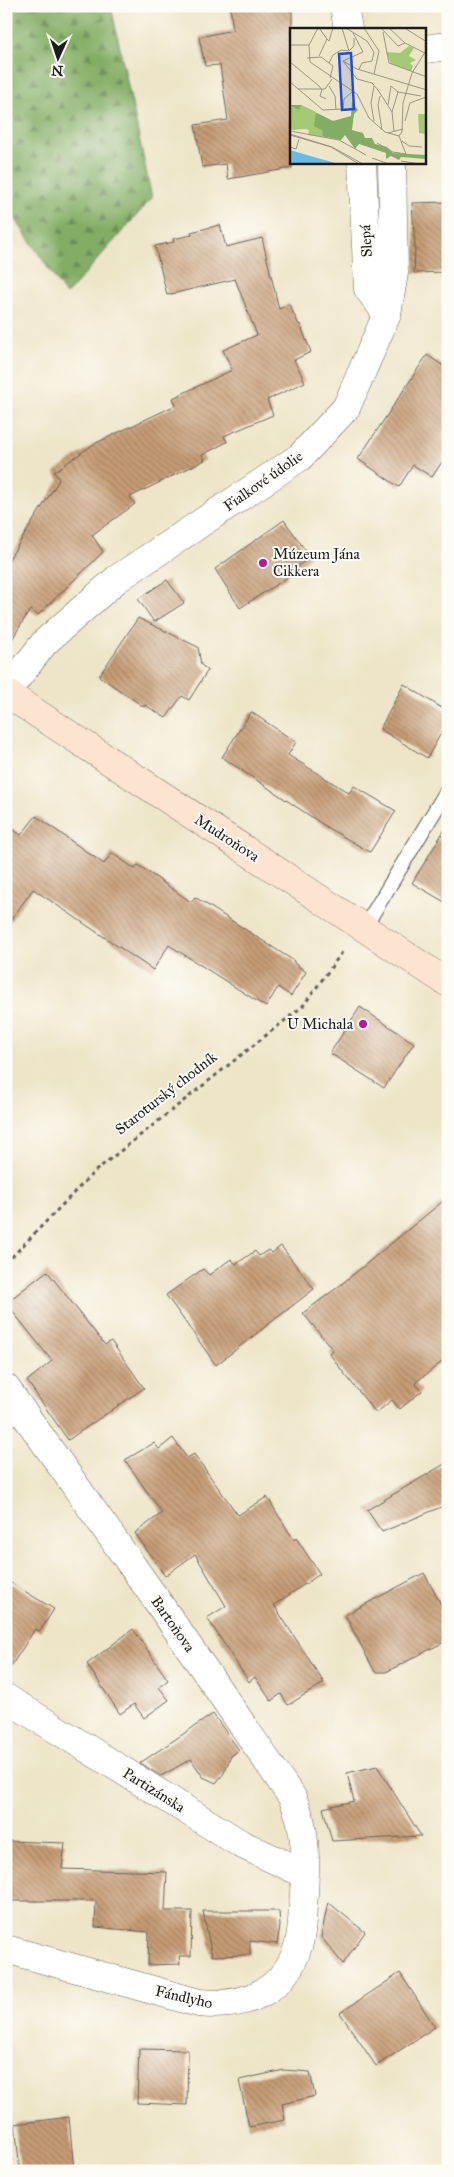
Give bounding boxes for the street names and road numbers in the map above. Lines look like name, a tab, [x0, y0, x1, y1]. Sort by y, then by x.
street label: Slepá	[356, 224, 376, 258]
street label: Fialkové údolie	[220, 447, 306, 515]
street label: Mudroňova	[191, 811, 263, 866]
street label: Staroturský chodník	[112, 1048, 220, 1138]
street label: Bartoňova	[147, 1593, 199, 1656]
street label: Partizánska	[120, 1764, 189, 1816]
street label: Fándlyho	[154, 1982, 215, 2012]

